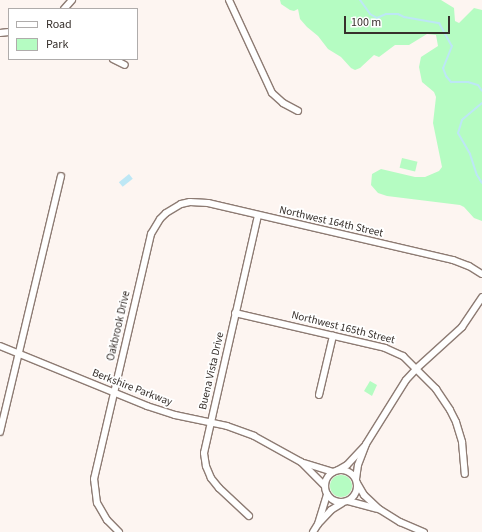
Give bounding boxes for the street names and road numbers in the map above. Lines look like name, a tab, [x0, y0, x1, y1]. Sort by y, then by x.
street label: Northwest 164th Street	[278, 204, 384, 240]
street label: Oakbrook Drive	[105, 290, 133, 362]
street label: Northwest 165th Street	[290, 309, 396, 347]
street label: Buena Vista Drive	[197, 331, 227, 411]
street label: Berkshire Parkway	[90, 367, 174, 409]

